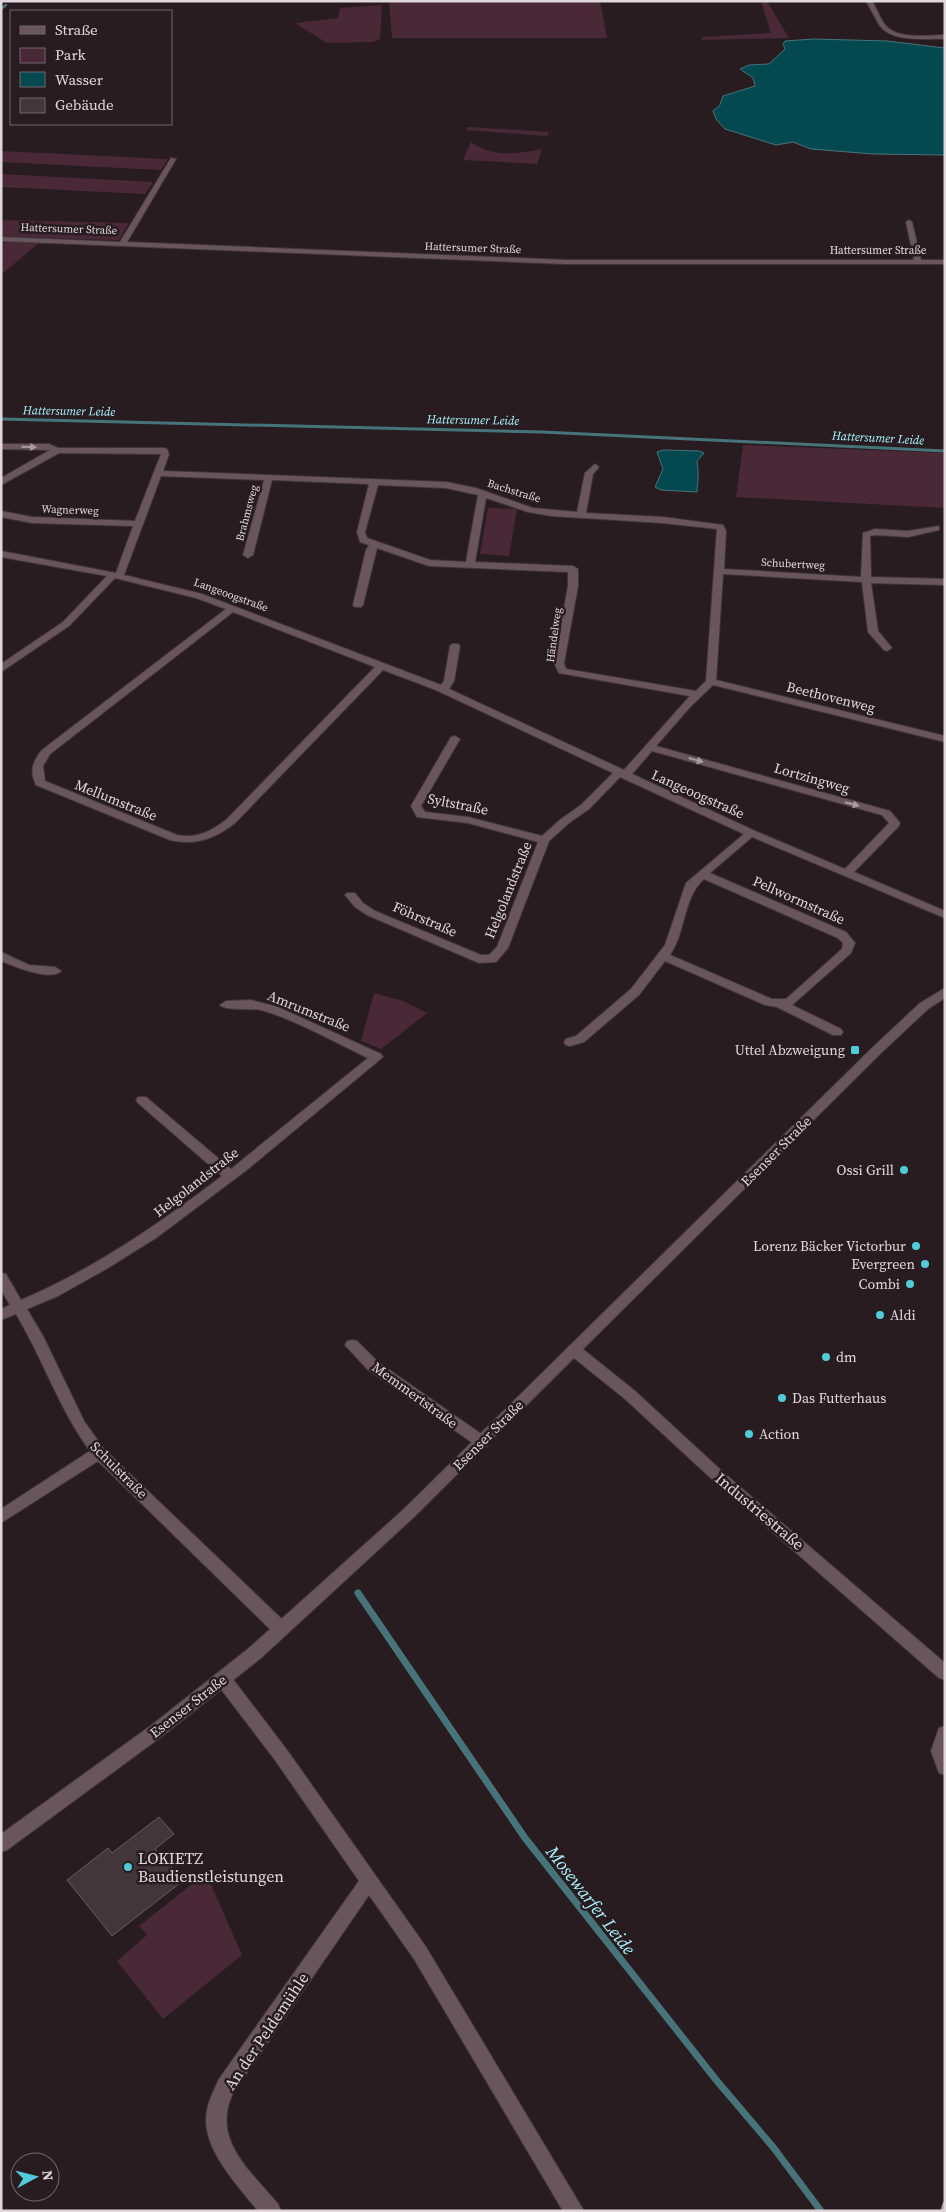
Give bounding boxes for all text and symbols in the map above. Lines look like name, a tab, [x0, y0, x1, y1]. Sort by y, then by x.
legend	[10, 10, 172, 125]
text: Straße	[55, 19, 98, 40]
text: Park	[55, 44, 87, 65]
text: Wasser	[55, 69, 104, 90]
text: Gebäude	[55, 94, 114, 115]
street label: Hattersumer Straße	[20, 220, 118, 238]
street label: Hattersumer Straße	[424, 239, 522, 257]
street label: Hattersumer Straße	[830, 243, 927, 258]
water label: Hattersumer Leide	[22, 402, 115, 420]
water label: Hattersumer Leide	[426, 411, 519, 429]
water label: Hattersumer Leide	[830, 428, 925, 448]
one-way arrow	[21, 443, 37, 451]
street label: Bachstraße	[486, 476, 543, 506]
street label: Brahmsweg	[232, 483, 262, 543]
street label: Wagnerweg	[41, 502, 99, 519]
street label: Schubertweg	[761, 555, 826, 573]
street label: Langeoogstraße	[192, 575, 271, 616]
street label: Händelweg	[543, 606, 565, 663]
street label: Beethovenweg	[785, 676, 877, 718]
one-way arrow	[689, 756, 704, 764]
street label: Lortzingweg	[772, 758, 852, 798]
street label: Langeoogstraße	[648, 765, 748, 823]
street label: Mellumstraße	[72, 774, 160, 826]
street label: Syltstraße	[426, 788, 490, 820]
one-way arrow	[845, 800, 860, 808]
street label: Helgolandstraße	[479, 839, 537, 941]
street label: Pellwormstraße	[750, 871, 848, 929]
street label: Föhrstraße	[390, 896, 460, 942]
street label: Amrumstraße	[265, 985, 353, 1037]
place label: Uttel Abzweigung	[735, 1040, 845, 1060]
marker: Uttel Abzweigung	[849, 1044, 861, 1056]
street label: Esenser Straße	[736, 1111, 816, 1191]
street label: Helgolandstraße	[149, 1142, 243, 1222]
place label: Ossi Grill	[837, 1160, 894, 1180]
marker: Ossi Grill	[898, 1164, 910, 1176]
place label: Lorenz Bäcker Victorbur	[753, 1236, 906, 1256]
marker: Lorenz Bäcker Victorbur	[910, 1240, 922, 1252]
place label: Evergreen	[851, 1254, 916, 1274]
marker: Evergreen	[919, 1258, 931, 1270]
place label: Combi	[859, 1274, 900, 1294]
marker: Combi	[904, 1278, 916, 1290]
place label: Aldi	[890, 1305, 916, 1325]
marker: Aldi	[874, 1309, 886, 1321]
place label: dm	[836, 1347, 857, 1367]
marker: dm	[820, 1351, 832, 1363]
street label: Memmertstraße	[368, 1357, 462, 1433]
place label: Das Futterhaus	[792, 1388, 886, 1408]
marker: Das Futterhaus	[776, 1392, 788, 1404]
street label: Esenser Straße	[448, 1395, 528, 1475]
place label: Action	[759, 1424, 800, 1444]
marker: Action	[743, 1428, 755, 1440]
street label: Schulstraße	[86, 1437, 152, 1503]
street label: Industriestraße	[711, 1467, 809, 1555]
street label: Esenser Straße	[145, 1670, 231, 1742]
water label: Mosewarfer Leide	[540, 1839, 642, 1960]
place label: LOKIETZ Baudienstleistungen	[138, 1847, 284, 1887]
marker: LOKIETZ Baudienstleistungen	[122, 1861, 134, 1873]
street label: An der Peldemühle	[219, 1968, 313, 2094]
north arrow	[10, 2152, 60, 2202]
text: N	[37, 2169, 58, 2182]

